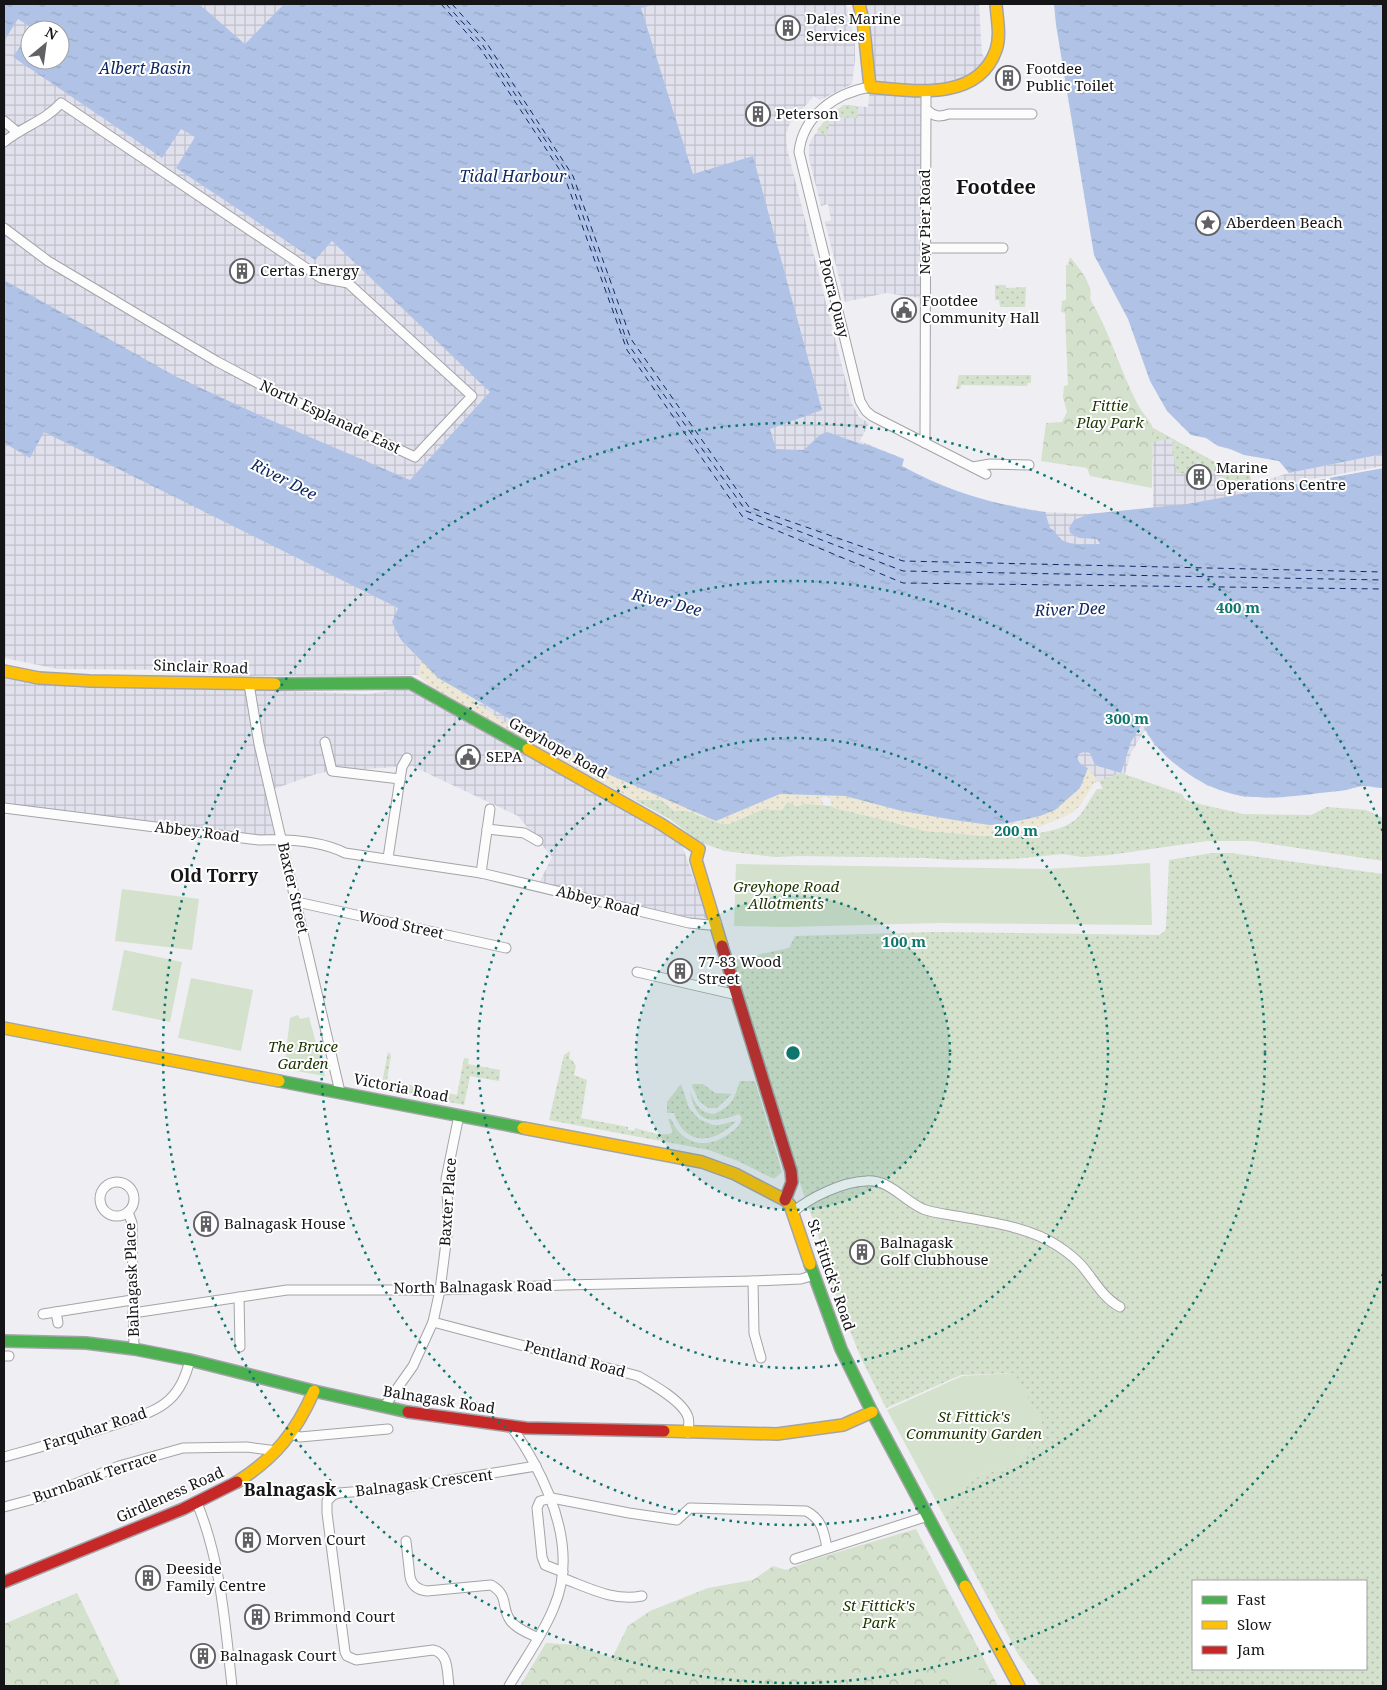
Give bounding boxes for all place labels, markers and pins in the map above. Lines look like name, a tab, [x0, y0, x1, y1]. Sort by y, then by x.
place label: Dales Marine Services	[806, 8, 901, 45]
building icon: Dales Marine Services	[775, 15, 801, 41]
place label: Footdee Public Toilet	[1026, 58, 1114, 95]
building icon: Footdee Public Toilet	[995, 65, 1021, 91]
building icon: Peterson	[745, 101, 771, 127]
place label: Peterson	[776, 103, 839, 123]
place icon: Aberdeen Beach	[1195, 210, 1221, 236]
place label: Aberdeen Beach	[1226, 212, 1343, 232]
building icon: Certas Energy	[229, 258, 255, 284]
place label: Certas Energy	[260, 260, 360, 280]
place label: Footdee Community Hall	[922, 290, 1040, 327]
public building icon: Footdee Community Hall	[891, 297, 917, 323]
place label: Marine Operations Centre	[1216, 457, 1346, 494]
building icon: Marine Operations Centre	[1186, 464, 1212, 490]
public building icon: SEPA	[455, 744, 481, 770]
place label: SEPA	[486, 746, 523, 766]
place label: 77-83 Wood Street	[698, 951, 781, 988]
building icon: 77-83 Wood Street	[667, 958, 693, 984]
centre of rings	[784, 1044, 802, 1062]
building icon: Balnagask House	[193, 1211, 219, 1237]
place label: Balnagask House	[224, 1213, 346, 1233]
place label: Balnagask Golf Clubhouse	[880, 1232, 989, 1269]
building icon: Balnagask Golf Clubhouse	[849, 1239, 875, 1265]
building icon: Morven Court	[235, 1527, 261, 1553]
place label: Morven Court	[266, 1529, 366, 1549]
place label: Deeside Family Centre	[166, 1558, 266, 1595]
building icon: Deeside Family Centre	[135, 1565, 161, 1591]
building icon: Brimmond Court	[244, 1604, 270, 1630]
place label: Brimmond Court	[274, 1606, 395, 1626]
building icon: Balnagask Court	[190, 1643, 216, 1669]
place label: Balnagask Court	[220, 1645, 337, 1665]

